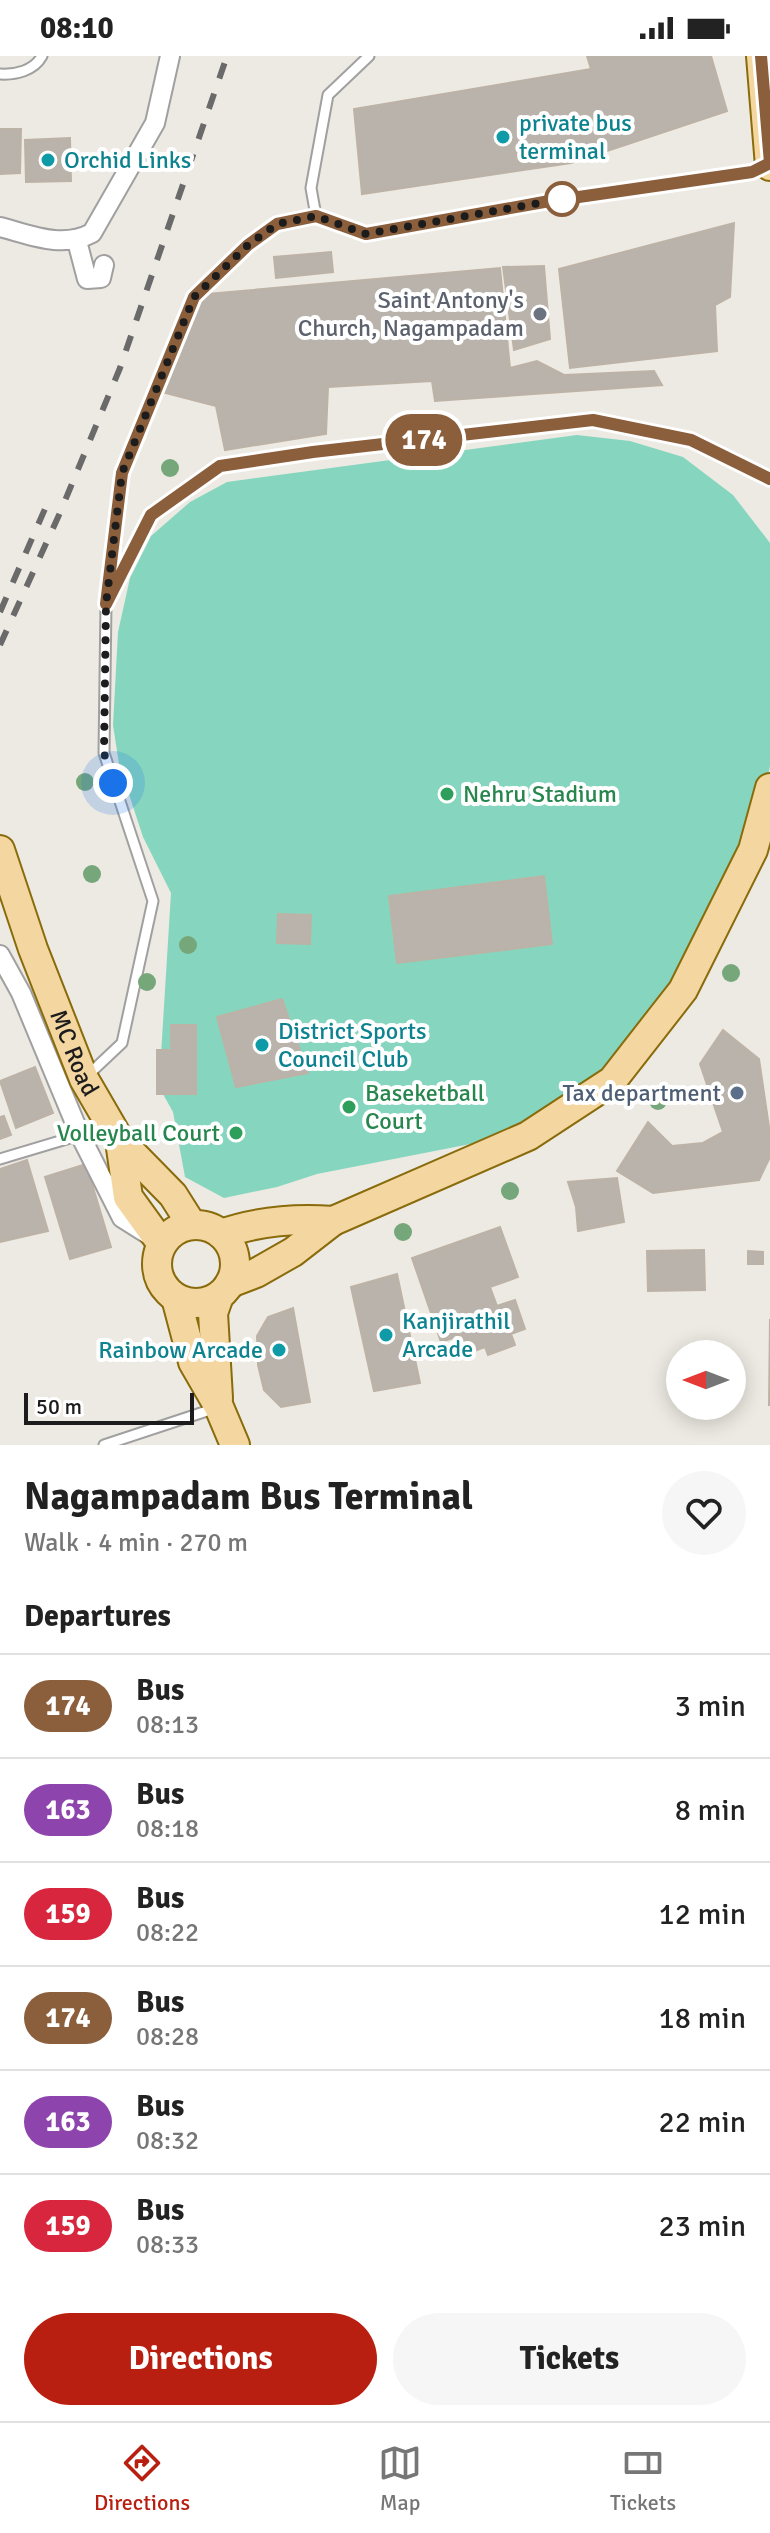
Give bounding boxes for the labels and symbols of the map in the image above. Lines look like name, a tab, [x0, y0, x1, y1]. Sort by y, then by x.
place label: private bus terminal	[519, 108, 632, 166]
marker: private bus terminal	[494, 128, 512, 146]
place label: Orchid Links	[64, 145, 191, 175]
marker: Orchid Links	[39, 151, 57, 169]
unlabelled marker	[545, 182, 579, 216]
place label: Saint Antony's Church, Nagampadam	[298, 285, 524, 343]
marker: Saint Antony's Church, Nagampadam	[531, 305, 549, 323]
line badge: 174	[378, 414, 470, 466]
your location	[93, 763, 133, 803]
place label: Nehru Stadium	[463, 779, 617, 809]
marker: Nehru Stadium	[438, 785, 456, 803]
street label: MC Road	[43, 1005, 106, 1101]
place label: District Sports Council Club	[278, 1016, 426, 1074]
marker: District Sports Council Club	[253, 1036, 271, 1054]
place label: Baseketball Court	[365, 1078, 485, 1136]
place label: Tax department	[562, 1078, 721, 1108]
marker: Tax department	[728, 1084, 746, 1102]
marker: Baseketball Court	[340, 1098, 358, 1116]
place label: Volleyball Court	[57, 1118, 220, 1148]
marker: Volleyball Court	[227, 1124, 245, 1142]
place label: Kanjirathil Arcade	[402, 1306, 510, 1364]
marker: Kanjirathil Arcade	[377, 1326, 395, 1344]
place label: Rainbow Arcade	[98, 1335, 263, 1365]
north arrow	[666, 1340, 746, 1420]
marker: Rainbow Arcade	[270, 1341, 288, 1359]
scale bar	[24, 1389, 194, 1425]

